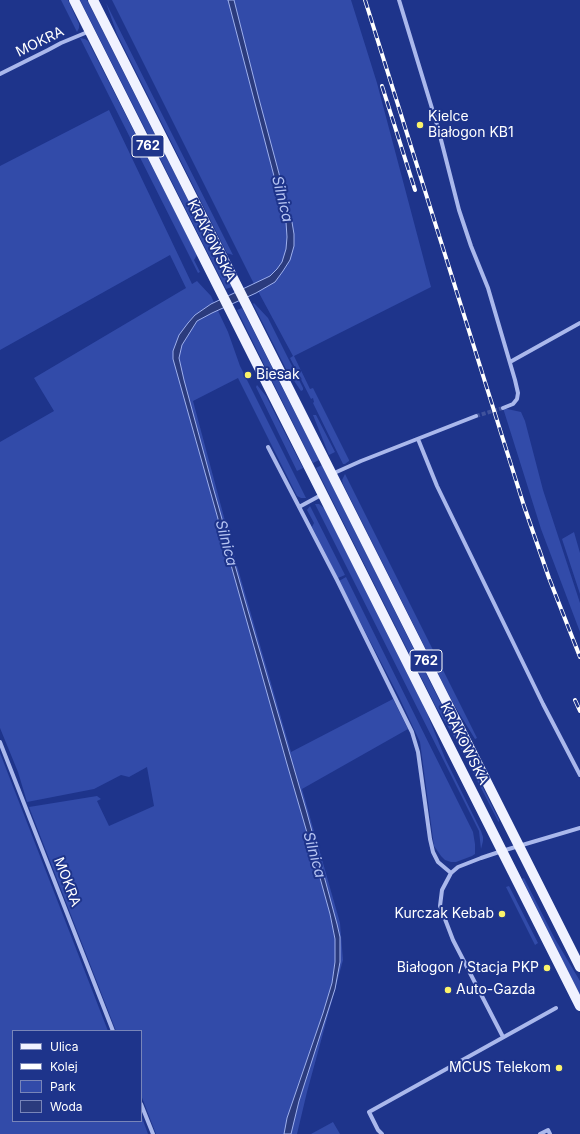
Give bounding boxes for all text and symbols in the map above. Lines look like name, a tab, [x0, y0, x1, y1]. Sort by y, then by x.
street label: MOKRA	[13, 23, 67, 61]
place label: Kielce Białogon KB1	[428, 109, 514, 142]
marker: Kielce Białogon KB1	[415, 120, 425, 130]
road number: 762	[132, 135, 164, 157]
water label: Silnica	[268, 174, 296, 224]
street label: KRAKOWSKA	[183, 197, 239, 285]
place label: Biesak	[256, 367, 300, 383]
marker: Biesak	[243, 370, 253, 380]
water label: Silnica	[211, 518, 241, 568]
road number: 762	[410, 650, 442, 672]
street label: KRAKOWSKA	[436, 700, 492, 788]
water label: Silnica	[299, 830, 329, 880]
street label: MOKRA	[50, 855, 84, 909]
place label: Kurczak Kebab	[395, 906, 494, 922]
marker: Kurczak Kebab	[497, 909, 507, 919]
place label: Białogon / Stacja PKP	[397, 960, 539, 976]
marker: Białogon / Stacja PKP	[542, 963, 552, 973]
place label: Auto-Gazda	[456, 982, 535, 998]
marker: Auto-Gazda	[443, 985, 453, 995]
legend	[12, 1030, 142, 1122]
text: Ulica	[50, 1039, 78, 1054]
text: Kolej	[50, 1059, 78, 1074]
place label: MCUS Telekom	[449, 1060, 551, 1076]
marker: MCUS Telekom	[554, 1063, 564, 1073]
text: Park	[50, 1079, 76, 1094]
text: Woda	[50, 1099, 83, 1114]

